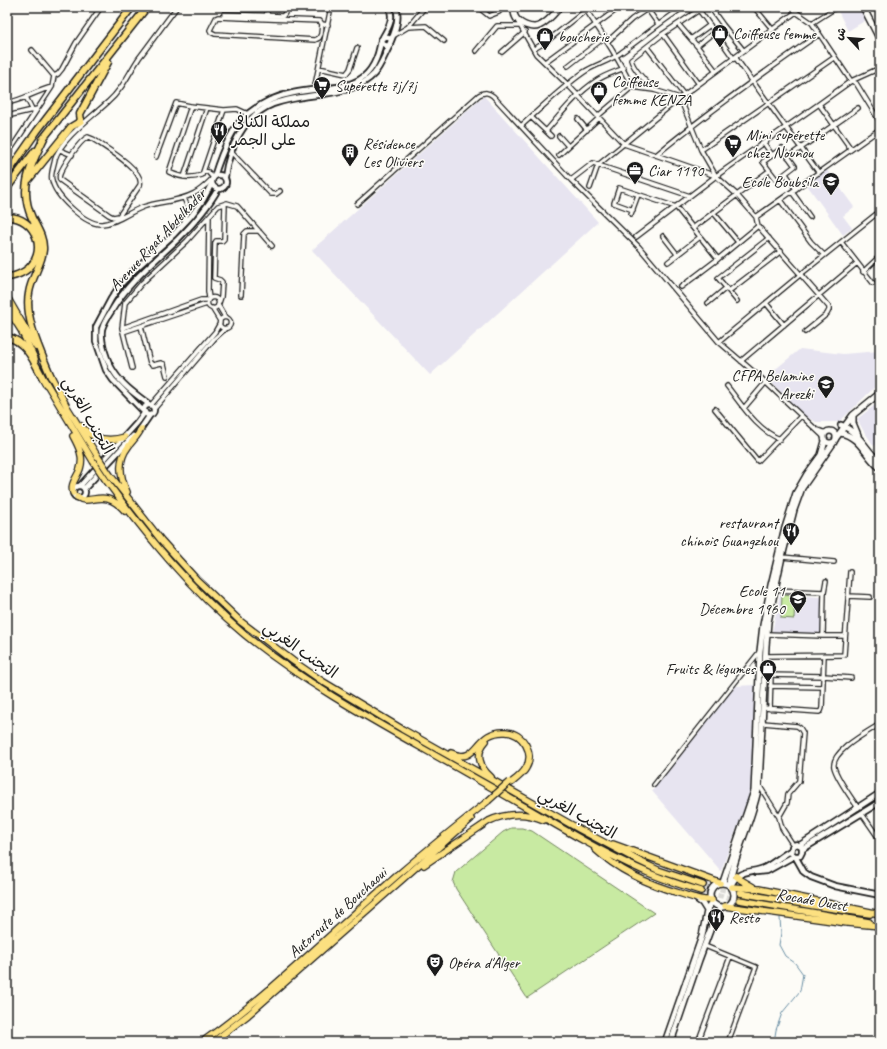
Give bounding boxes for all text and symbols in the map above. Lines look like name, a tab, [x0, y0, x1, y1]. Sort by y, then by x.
north arrow	[829, 18, 869, 58]
shop icon: Coiffeuse femme	[710, 23, 730, 48]
place label: Coiffeuse femme	[733, 24, 818, 44]
text: ش	[831, 25, 849, 42]
shop icon: boucherie	[535, 26, 555, 51]
place label: boucherie	[558, 27, 610, 47]
place label: Coiffeuse femme KENZA	[612, 72, 692, 110]
supermarket icon: Supérette 7j/7j	[312, 75, 332, 100]
place label: Supérette 7j/7j	[335, 76, 418, 96]
shop icon: Coiffeuse femme KENZA	[589, 80, 609, 105]
place label: مملكة الكنافى على الجمر	[230, 112, 310, 150]
restaurant icon: مملكة الكنافى على الجمر	[209, 120, 229, 145]
place label: Mini supérette chez Nounou	[746, 125, 826, 163]
supermarket icon: Mini supérette chez Nounou	[723, 133, 743, 158]
place label: Résidence Les Oliviers	[363, 134, 424, 172]
building icon: Résidence Les Oliviers	[340, 142, 360, 167]
office icon: Ciar 1190	[625, 160, 645, 185]
place label: Ciar 1190	[648, 161, 705, 181]
school or university icon: Ecole Boubsila	[821, 171, 841, 196]
place label: Ecole Boubsila	[742, 172, 819, 192]
street label: Avenue Rigat Abdelkader	[105, 183, 212, 295]
place label: CFPA Belamine Arezki	[732, 366, 815, 404]
street label: التجنب الغربي	[54, 373, 118, 460]
school or university icon: CFPA Belamine Arezki	[816, 374, 836, 399]
place label: restaurant chinois Guangzhou	[680, 513, 781, 551]
restaurant icon: restaurant chinois Guangzhou	[781, 521, 801, 546]
place label: Ecole 11 Décembre 1960	[699, 581, 787, 619]
school or university icon: Ecole 11 Décembre 1960	[788, 589, 808, 614]
street label: التجنب الغربي	[257, 617, 342, 686]
shop icon: Fruits & légumes	[758, 658, 778, 683]
place label: Fruits & légumes	[666, 659, 757, 679]
street label: التجنب الغربي	[533, 784, 620, 847]
street label: Autoroute de Bouchaoui	[284, 862, 393, 962]
street label: Rocade Ouest	[775, 884, 850, 916]
restaurant icon: Resto	[706, 907, 726, 932]
place label: Resto	[729, 908, 761, 928]
theatre icon: Opéra d'Alger	[425, 952, 445, 977]
place label: Opéra d'Alger	[448, 953, 521, 973]

